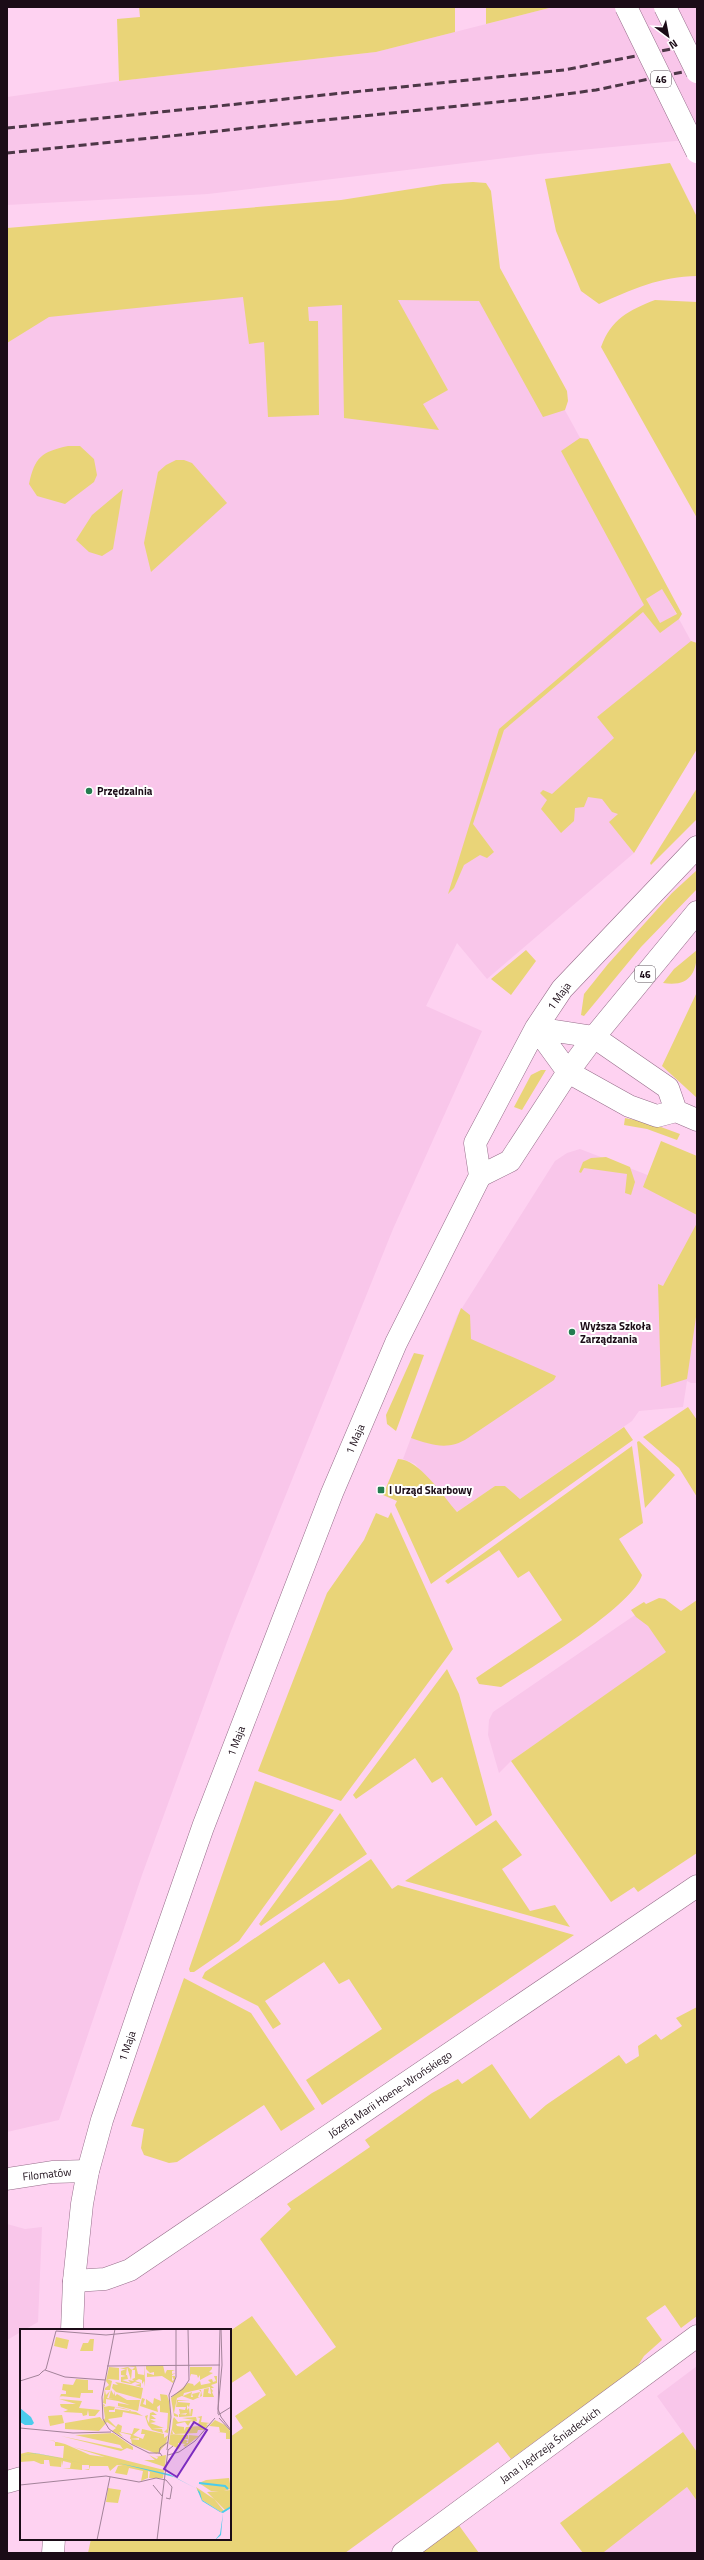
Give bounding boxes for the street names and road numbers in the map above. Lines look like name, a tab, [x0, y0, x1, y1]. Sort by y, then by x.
road number: 46	[651, 71, 671, 87]
road number: 46	[635, 966, 655, 982]
street label: 1 Maja	[543, 978, 575, 1013]
street label: 1 Maja	[342, 1421, 369, 1457]
street label: 1 Maja	[223, 1723, 249, 1758]
street label: 1 Maja	[114, 2028, 140, 2063]
street label: Józefa Marii Hoene-Wrońskiego	[325, 2046, 455, 2142]
street label: Filomatów	[22, 2163, 73, 2185]
street label: Jana i Jędrzeja Śniadeckich	[496, 2403, 604, 2487]

